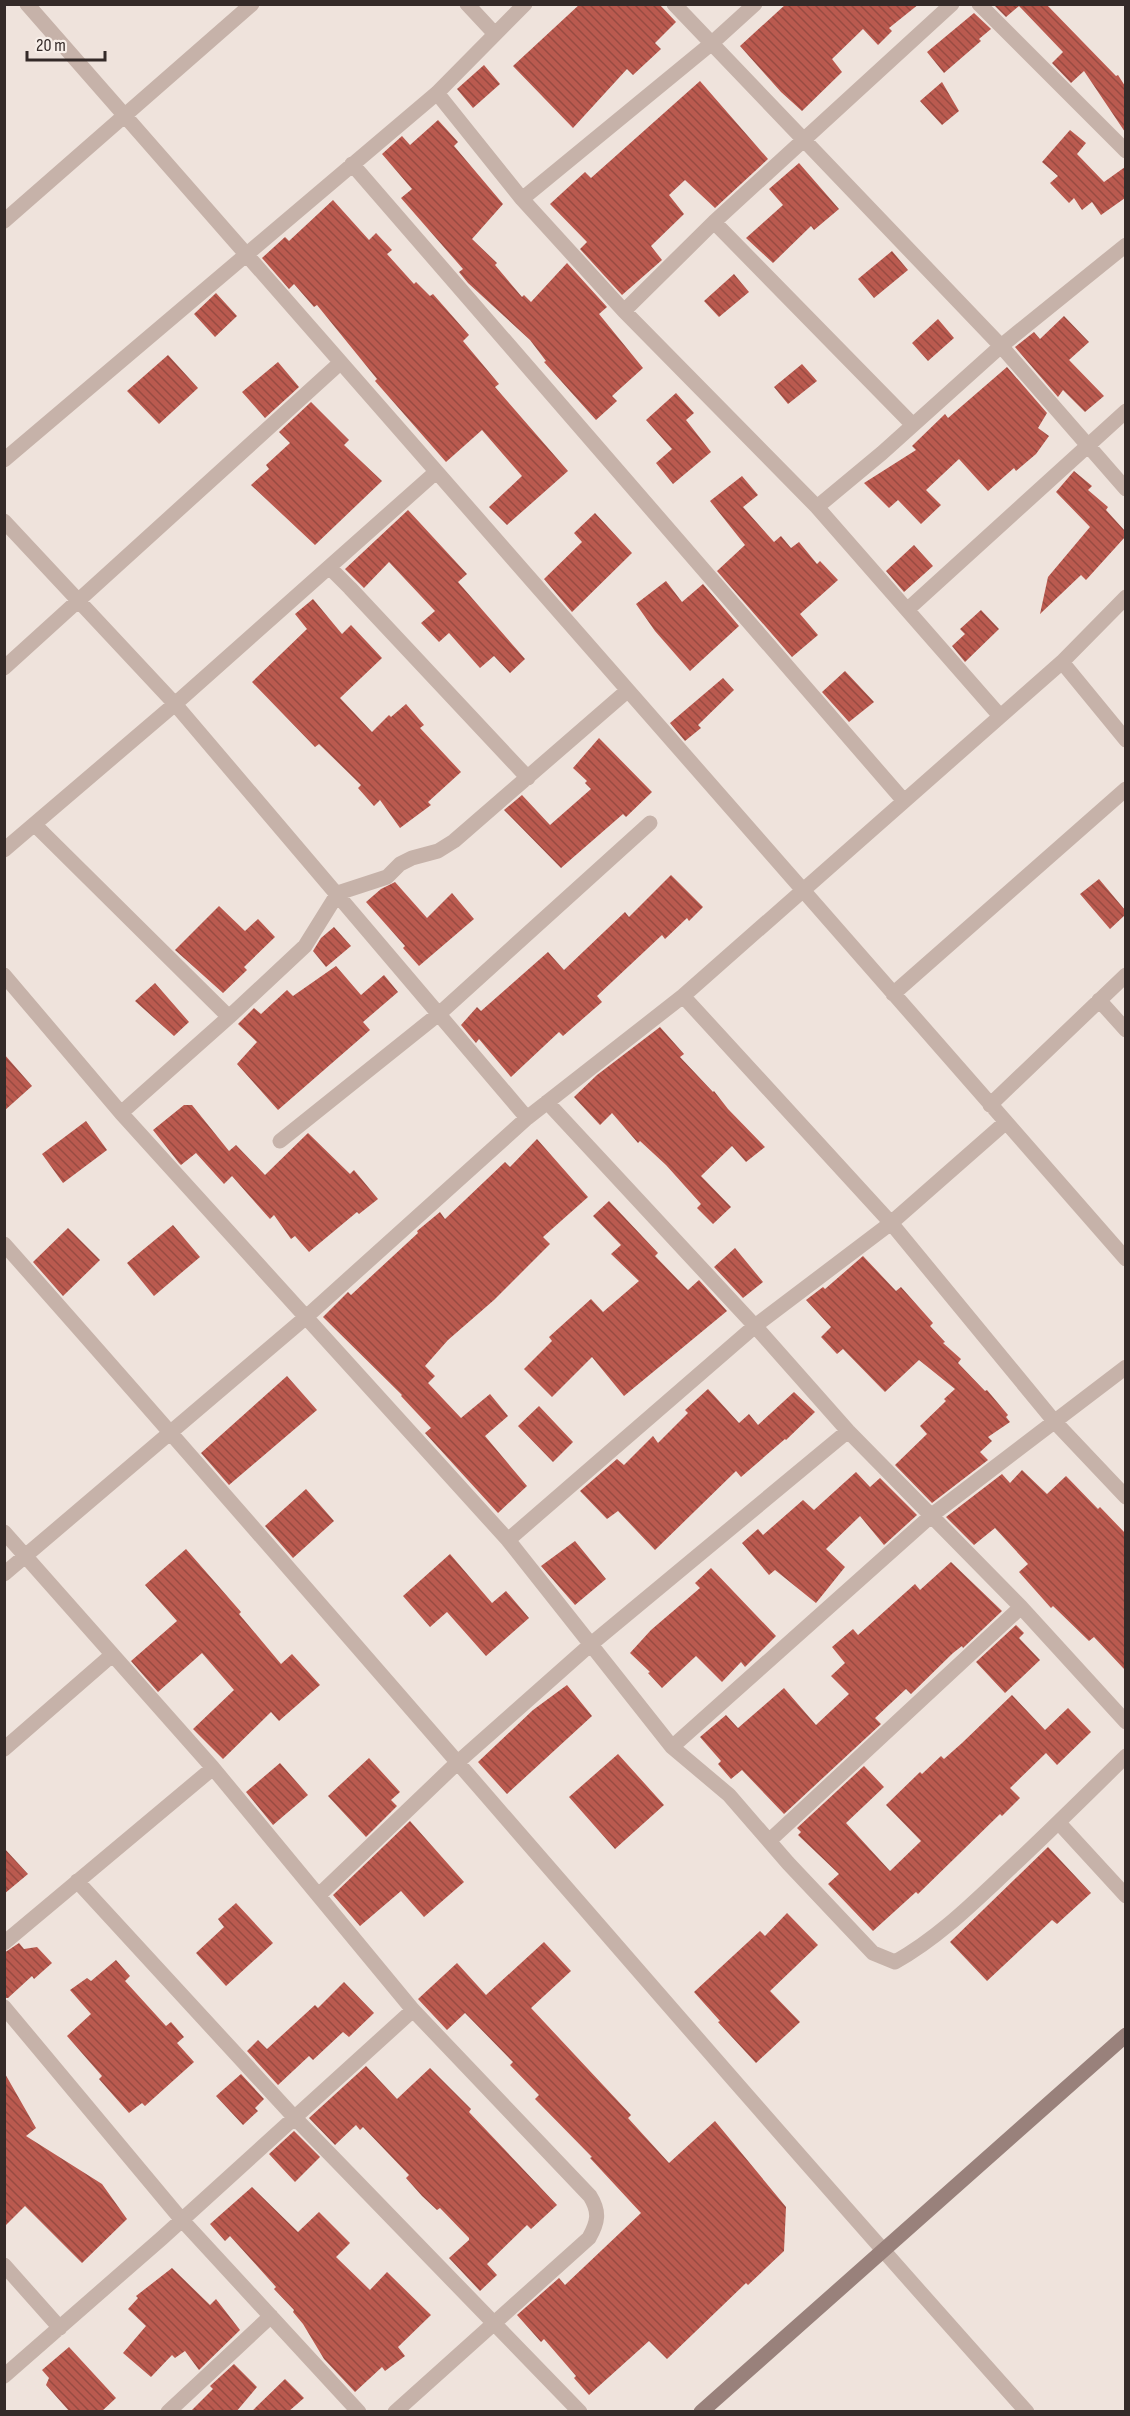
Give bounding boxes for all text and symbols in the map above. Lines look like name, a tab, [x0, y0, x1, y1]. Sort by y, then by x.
scale bar	[27, 24, 105, 62]
text: 20 m	[36, 35, 66, 56]

